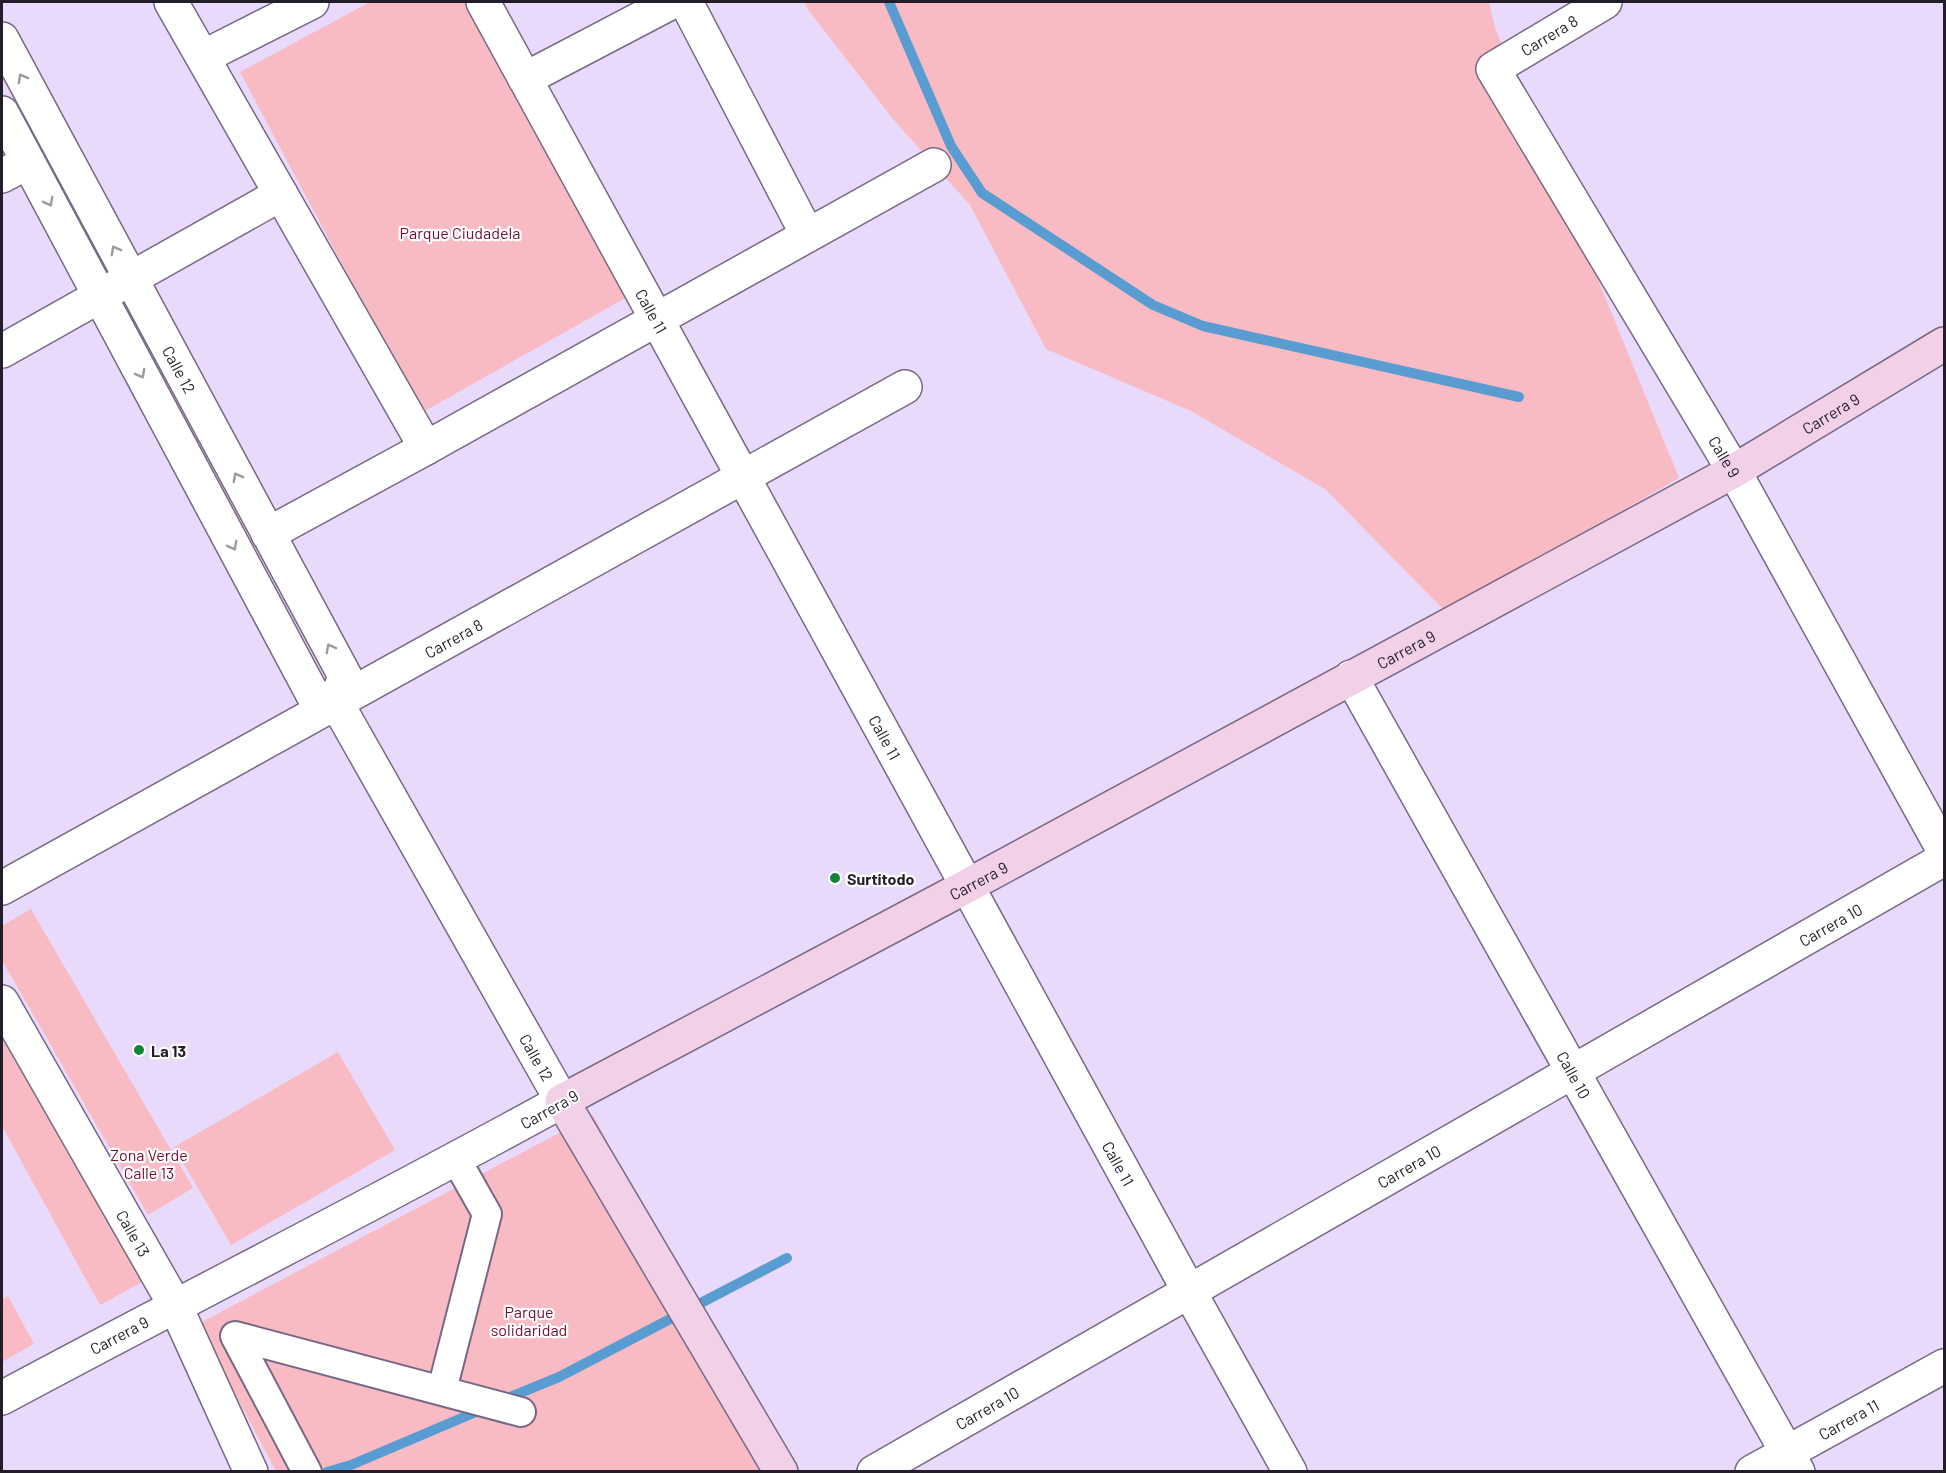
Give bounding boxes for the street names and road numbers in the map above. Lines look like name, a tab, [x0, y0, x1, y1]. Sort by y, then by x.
street label: Carrera 8	[1517, 11, 1581, 59]
street label: Calle 11	[632, 285, 672, 336]
street label: Calle 12	[159, 342, 200, 396]
street label: Carrera 9	[1798, 388, 1862, 437]
street label: Calle 9	[1705, 432, 1745, 480]
street label: Carrera 8	[421, 614, 486, 661]
street label: Carrera 9	[1373, 625, 1438, 672]
street label: Calle 11	[866, 711, 905, 763]
street label: Carrera 9	[946, 857, 1011, 903]
street label: Carrera 10	[1795, 899, 1865, 950]
street label: Calle 12	[516, 1030, 558, 1084]
street label: Calle 10	[1554, 1047, 1595, 1102]
street label: Carrera 9	[517, 1085, 581, 1133]
street label: Calle 11	[1099, 1138, 1139, 1189]
street label: Carrera 10	[1374, 1140, 1443, 1191]
street label: Calle 13	[113, 1206, 155, 1260]
street label: Carrera 9	[87, 1312, 151, 1358]
street label: Carrera 10	[952, 1382, 1022, 1433]
street label: Carrera 11	[1815, 1394, 1882, 1443]

